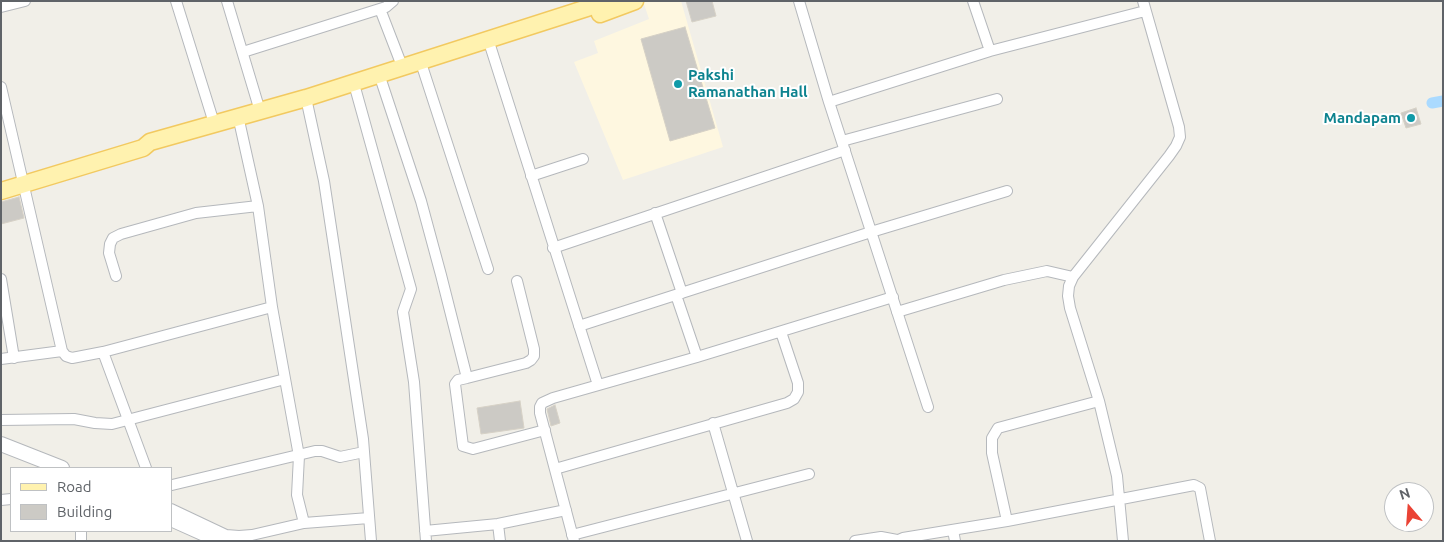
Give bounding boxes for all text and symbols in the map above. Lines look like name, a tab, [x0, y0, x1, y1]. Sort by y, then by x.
place label: Pakshi Ramanathan Hall	[688, 66, 808, 101]
marker: Pakshi Ramanathan Hall	[672, 78, 684, 90]
place label: Mandapam	[1324, 109, 1401, 127]
marker: Mandapam	[1405, 112, 1417, 124]
legend	[10, 467, 172, 532]
text: Road	[57, 478, 92, 495]
north arrow	[1384, 482, 1434, 532]
text: N	[1397, 484, 1412, 503]
text: Building	[57, 503, 112, 520]

